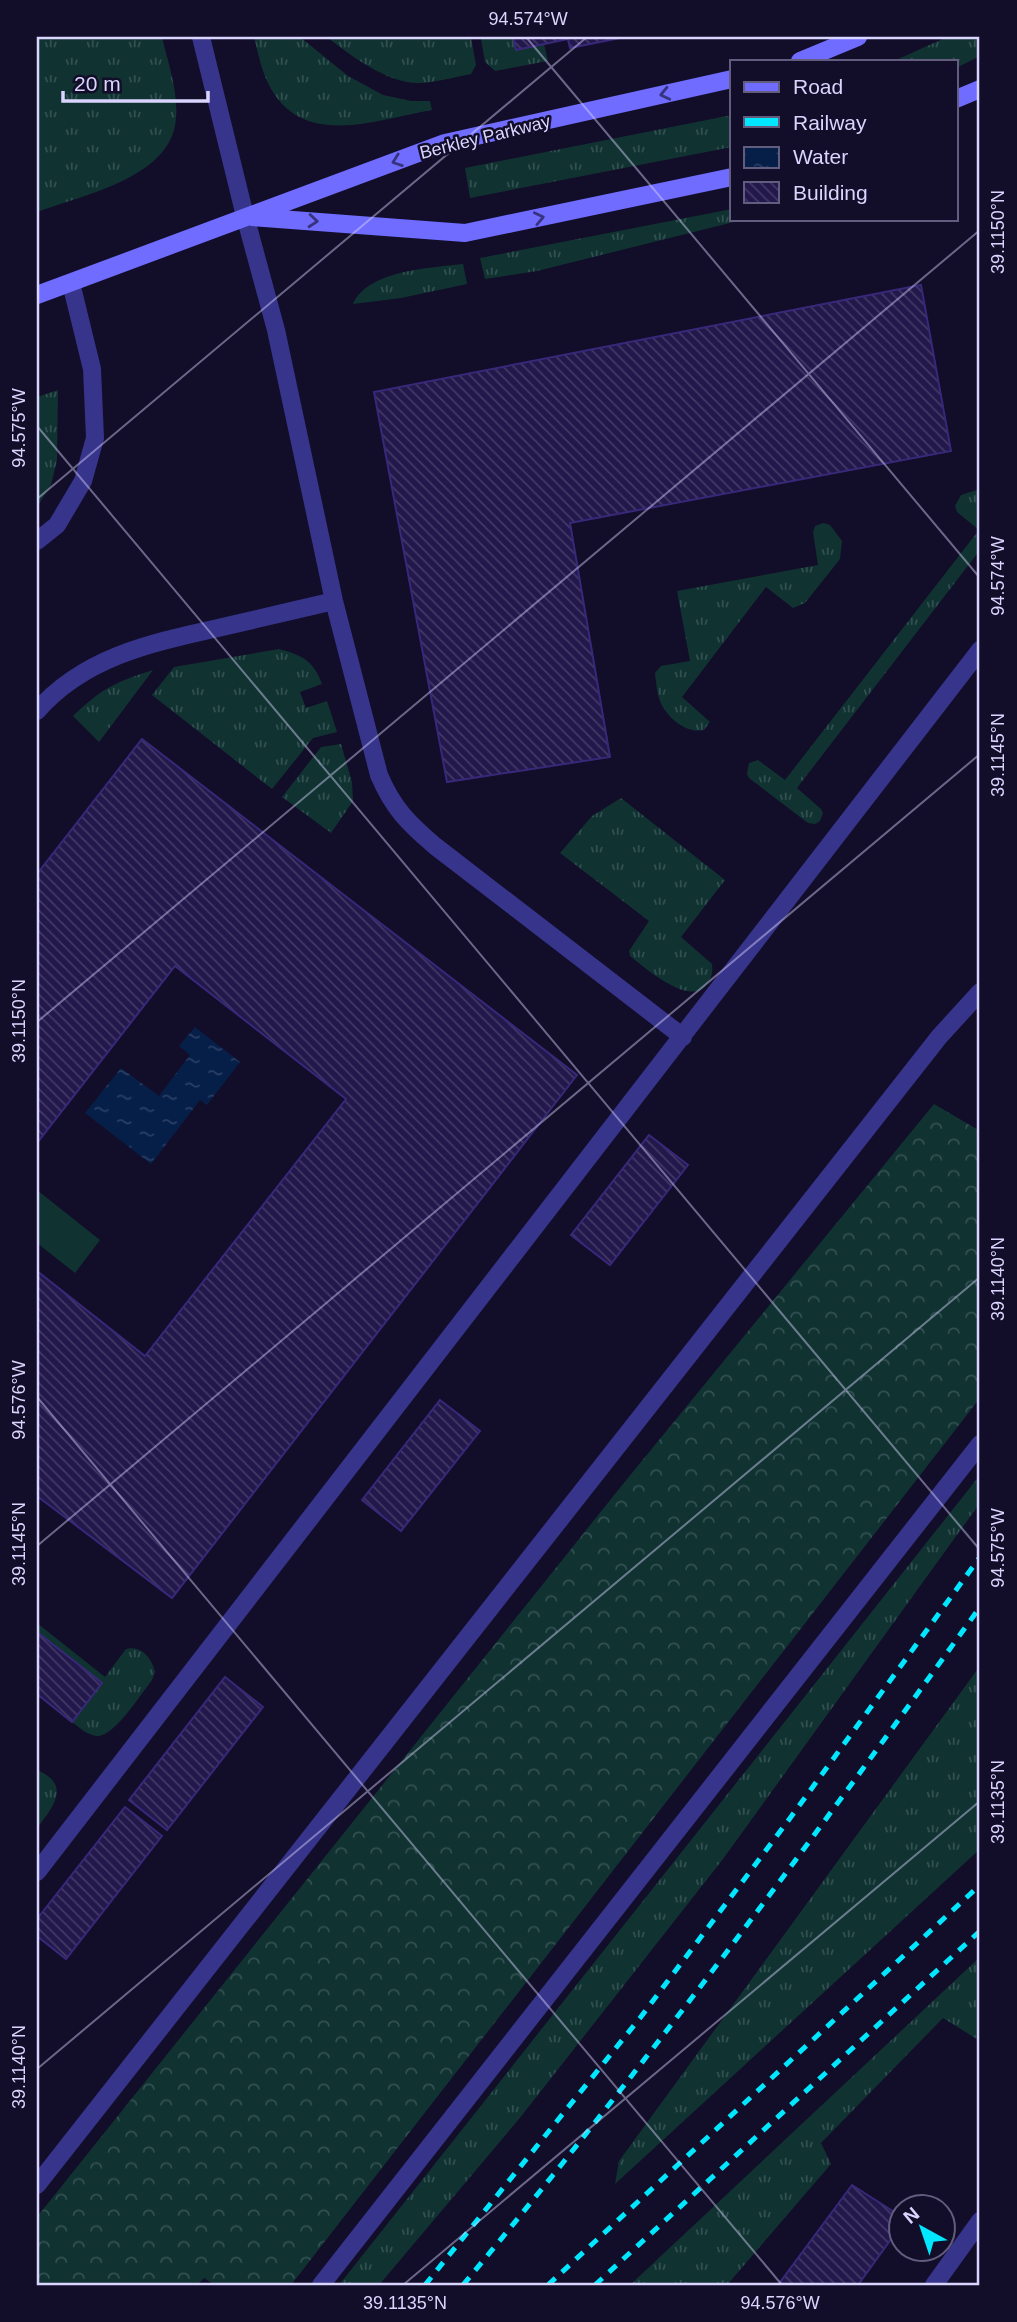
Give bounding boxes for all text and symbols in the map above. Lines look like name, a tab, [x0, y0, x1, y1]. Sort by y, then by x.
text: 94.574°W	[488, 9, 568, 29]
scale bar	[63, 60, 208, 104]
legend	[730, 60, 958, 220]
text: 20 m	[74, 72, 121, 95]
text: Road	[793, 75, 843, 98]
one-way arrow	[659, 86, 671, 101]
street label: Berkley Parkway	[418, 111, 552, 163]
text: Railway	[793, 111, 867, 134]
text: Water	[793, 145, 848, 168]
one-way arrow	[392, 153, 404, 167]
text: Building	[793, 181, 868, 204]
text: 39.1150°N	[988, 190, 1008, 274]
one-way arrow	[532, 211, 544, 226]
one-way arrow	[308, 213, 319, 228]
text: 94.575°W	[9, 388, 29, 468]
text: 94.574°W	[988, 536, 1008, 616]
text: 39.1145°N	[988, 713, 1008, 797]
text: 39.1150°N	[9, 979, 29, 1063]
text: 39.1140°N	[988, 1237, 1008, 1321]
text: 94.576°W	[9, 1360, 29, 1440]
text: 39.1145°N	[9, 1502, 29, 1586]
text: 94.575°W	[988, 1508, 1008, 1588]
text: 39.1135°N	[988, 1760, 1008, 1844]
text: 39.1140°N	[9, 2025, 29, 2109]
north arrow	[888, 2192, 958, 2262]
text: N	[899, 2203, 923, 2228]
text: 39.1135°N	[363, 2293, 447, 2313]
text: 94.576°W	[740, 2293, 820, 2313]

